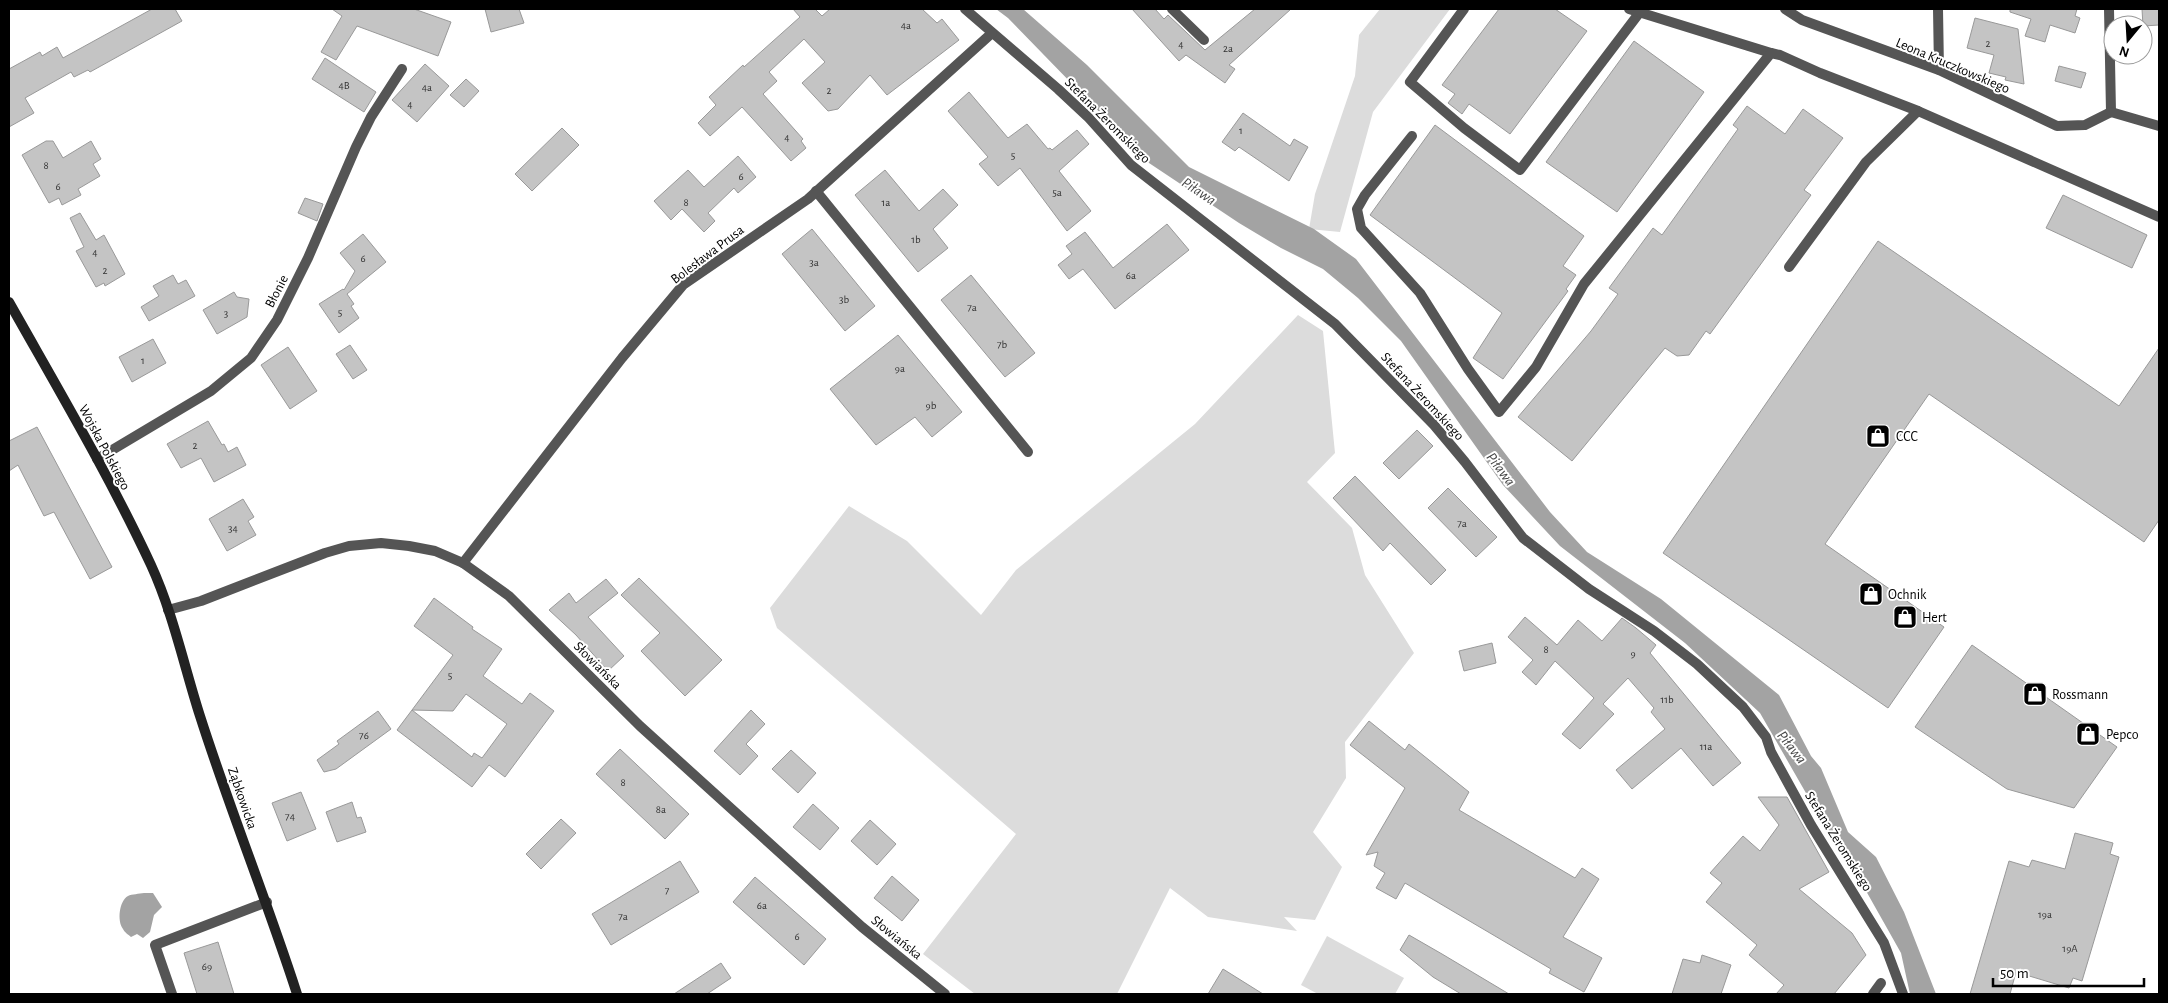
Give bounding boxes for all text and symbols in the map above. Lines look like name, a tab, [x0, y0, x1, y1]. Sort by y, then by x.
north arrow	[2103, 15, 2153, 65]
house number: 4a	[901, 20, 911, 31]
street label: Leona Kruczkowskiego	[1894, 36, 2012, 96]
house number: 2	[1985, 38, 1991, 49]
house number: 4	[1178, 39, 1184, 50]
house number: 2a	[1223, 43, 1233, 54]
text: N	[2117, 43, 2131, 60]
street label: Stefana Żeromskiego	[1062, 73, 1155, 166]
house number: 4B	[338, 80, 350, 91]
house number: 4a	[422, 82, 432, 93]
house number: 2	[826, 85, 832, 96]
house number: 4	[407, 99, 413, 110]
house number: 1	[1239, 125, 1243, 136]
house number: 4	[784, 132, 790, 143]
house number: 5	[1011, 150, 1016, 161]
house number: 8	[43, 160, 49, 171]
house number: 6	[738, 171, 744, 182]
water label: Piława	[1179, 175, 1218, 208]
house number: 6	[55, 181, 61, 192]
house number: 5a	[1052, 187, 1062, 198]
house number: 8	[683, 197, 689, 208]
house number: 1a	[882, 197, 890, 208]
street label: Bolesława Prusa	[668, 223, 747, 287]
house number: 1b	[911, 234, 921, 245]
house number: 4	[92, 247, 98, 258]
house number: 6	[360, 253, 366, 264]
house number: 3a	[809, 257, 819, 268]
house number: 2	[102, 265, 108, 276]
house number: 6a	[1126, 270, 1136, 281]
street label: Błonie	[263, 273, 291, 310]
house number: 3b	[839, 294, 849, 305]
house number: 7a	[967, 302, 977, 313]
house number: 5	[338, 307, 343, 318]
house number: 3	[224, 308, 229, 319]
house number: 7b	[997, 339, 1007, 350]
street label: Stefana Żeromskiego	[1378, 348, 1469, 443]
house number: 1	[141, 355, 145, 366]
house number: 9a	[895, 363, 905, 374]
house number: 9b	[926, 400, 937, 411]
street label: Wojska Polskiego	[76, 402, 133, 493]
shop icon: CCC	[1865, 423, 1891, 449]
place label: CCC	[1896, 430, 1918, 444]
house number: 2	[192, 440, 198, 451]
water label: Piława	[1483, 450, 1518, 489]
house number: 7a	[1457, 518, 1467, 529]
house number: 34	[228, 523, 238, 534]
shop icon: Ochnik	[1858, 581, 1884, 607]
place label: Ochnik	[1888, 588, 1927, 602]
shop icon: Hert	[1892, 604, 1918, 630]
place label: Hert	[1922, 611, 1947, 625]
street label: Słowiańska	[571, 639, 624, 693]
house number: 8	[1543, 644, 1549, 655]
house number: 9	[1630, 648, 1636, 659]
house number: 5	[448, 670, 453, 681]
shop icon: Rossmann	[2022, 681, 2048, 707]
place label: Rossmann	[2052, 688, 2108, 702]
house number: 11b	[1660, 694, 1674, 705]
shop icon: Pepco	[2075, 721, 2101, 747]
water label: Piława	[1774, 728, 1809, 767]
place label: Pepco	[2106, 728, 2139, 742]
house number: 76	[359, 730, 369, 741]
house number: 11a	[1700, 741, 1712, 752]
street label: Ząbkowicka	[225, 765, 259, 832]
house number: 8	[620, 777, 626, 788]
street label: Stefana Żeromskiego	[1802, 788, 1877, 894]
house number: 8a	[656, 804, 666, 815]
house number: 74	[285, 811, 295, 822]
house number: 7	[665, 885, 670, 896]
house number: 6a	[757, 900, 767, 911]
house number: 19a	[2038, 909, 2052, 920]
house number: 7a	[618, 911, 628, 922]
street label: Słowiańska	[868, 913, 925, 963]
house number: 6	[794, 931, 800, 942]
house number: 19A	[2062, 943, 2078, 954]
scale bar	[1993, 956, 2144, 988]
house number: 69	[202, 961, 212, 972]
text: 50 m	[2000, 966, 2029, 981]

